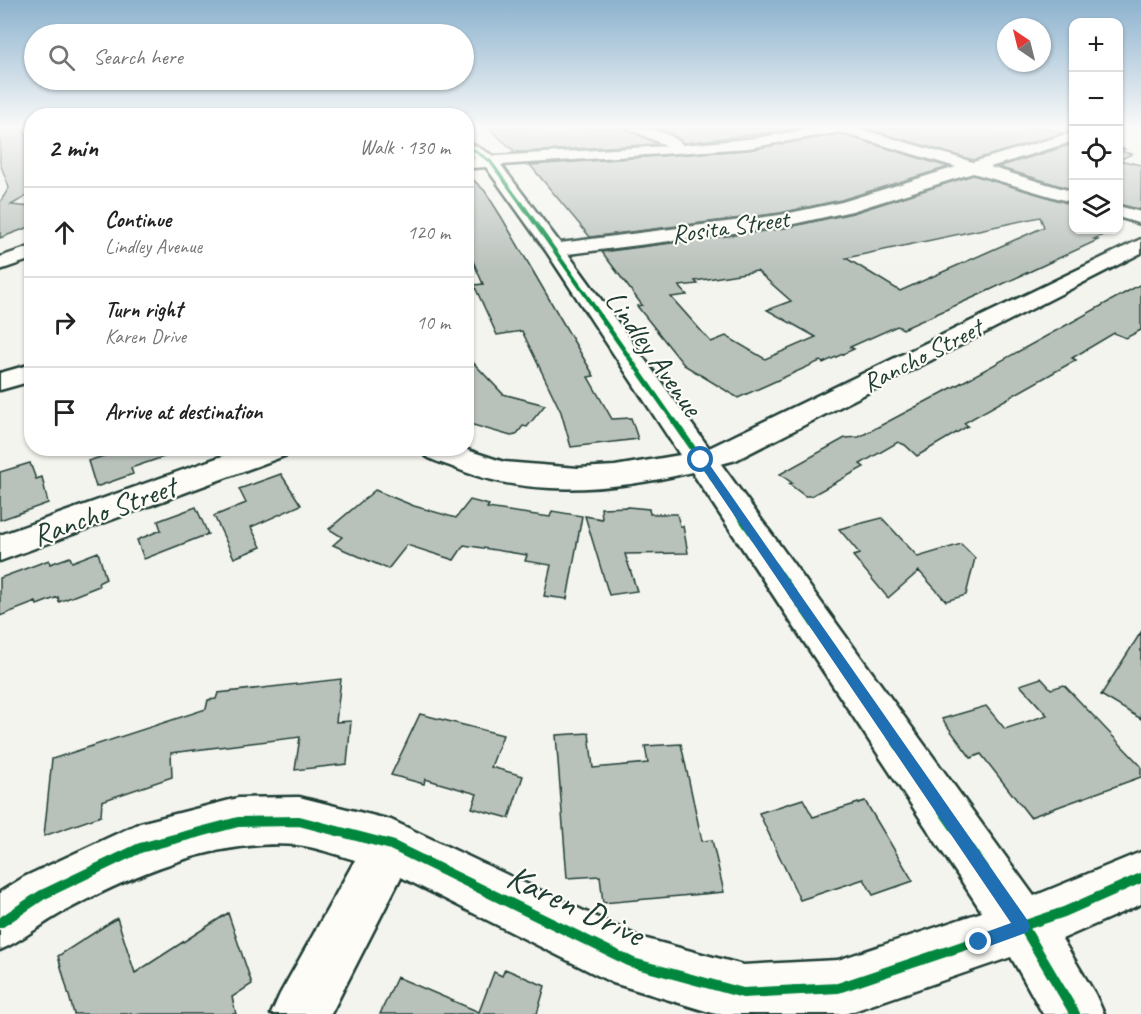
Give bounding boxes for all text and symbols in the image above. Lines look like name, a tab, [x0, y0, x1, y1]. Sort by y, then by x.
north arrow	[997, 18, 1051, 72]
map controls	[1069, 18, 1123, 234]
button: +	[1069, 18, 1123, 72]
search box	[24, 24, 474, 90]
icon: search	[45, 41, 78, 74]
text: Search here	[93, 43, 183, 71]
button: −	[1069, 72, 1123, 126]
button: locate	[1069, 126, 1123, 180]
text: 2 min	[48, 131, 98, 164]
text: Walk · 130 m	[360, 135, 450, 160]
button: layers	[1069, 180, 1123, 234]
street label: Rosita Street	[669, 202, 793, 251]
text: Continue	[105, 206, 171, 234]
icon: ahead	[48, 216, 81, 249]
text: 120 m	[407, 220, 450, 245]
text: Lindley Avenue	[105, 234, 202, 259]
street label: Lindley Avenue	[597, 283, 713, 425]
text: Turn right	[105, 296, 182, 324]
icon: right	[48, 306, 81, 339]
text: 10 m	[416, 310, 450, 335]
street label: Rancho Street	[857, 310, 991, 400]
text: Karen Drive	[105, 324, 186, 349]
icon: arrive	[48, 396, 81, 429]
text: Arrive at destination	[105, 398, 262, 426]
route start	[687, 446, 713, 472]
street label: Rancho Street	[27, 466, 185, 554]
street label: Karen Drive	[500, 853, 653, 958]
route end	[965, 928, 991, 954]

